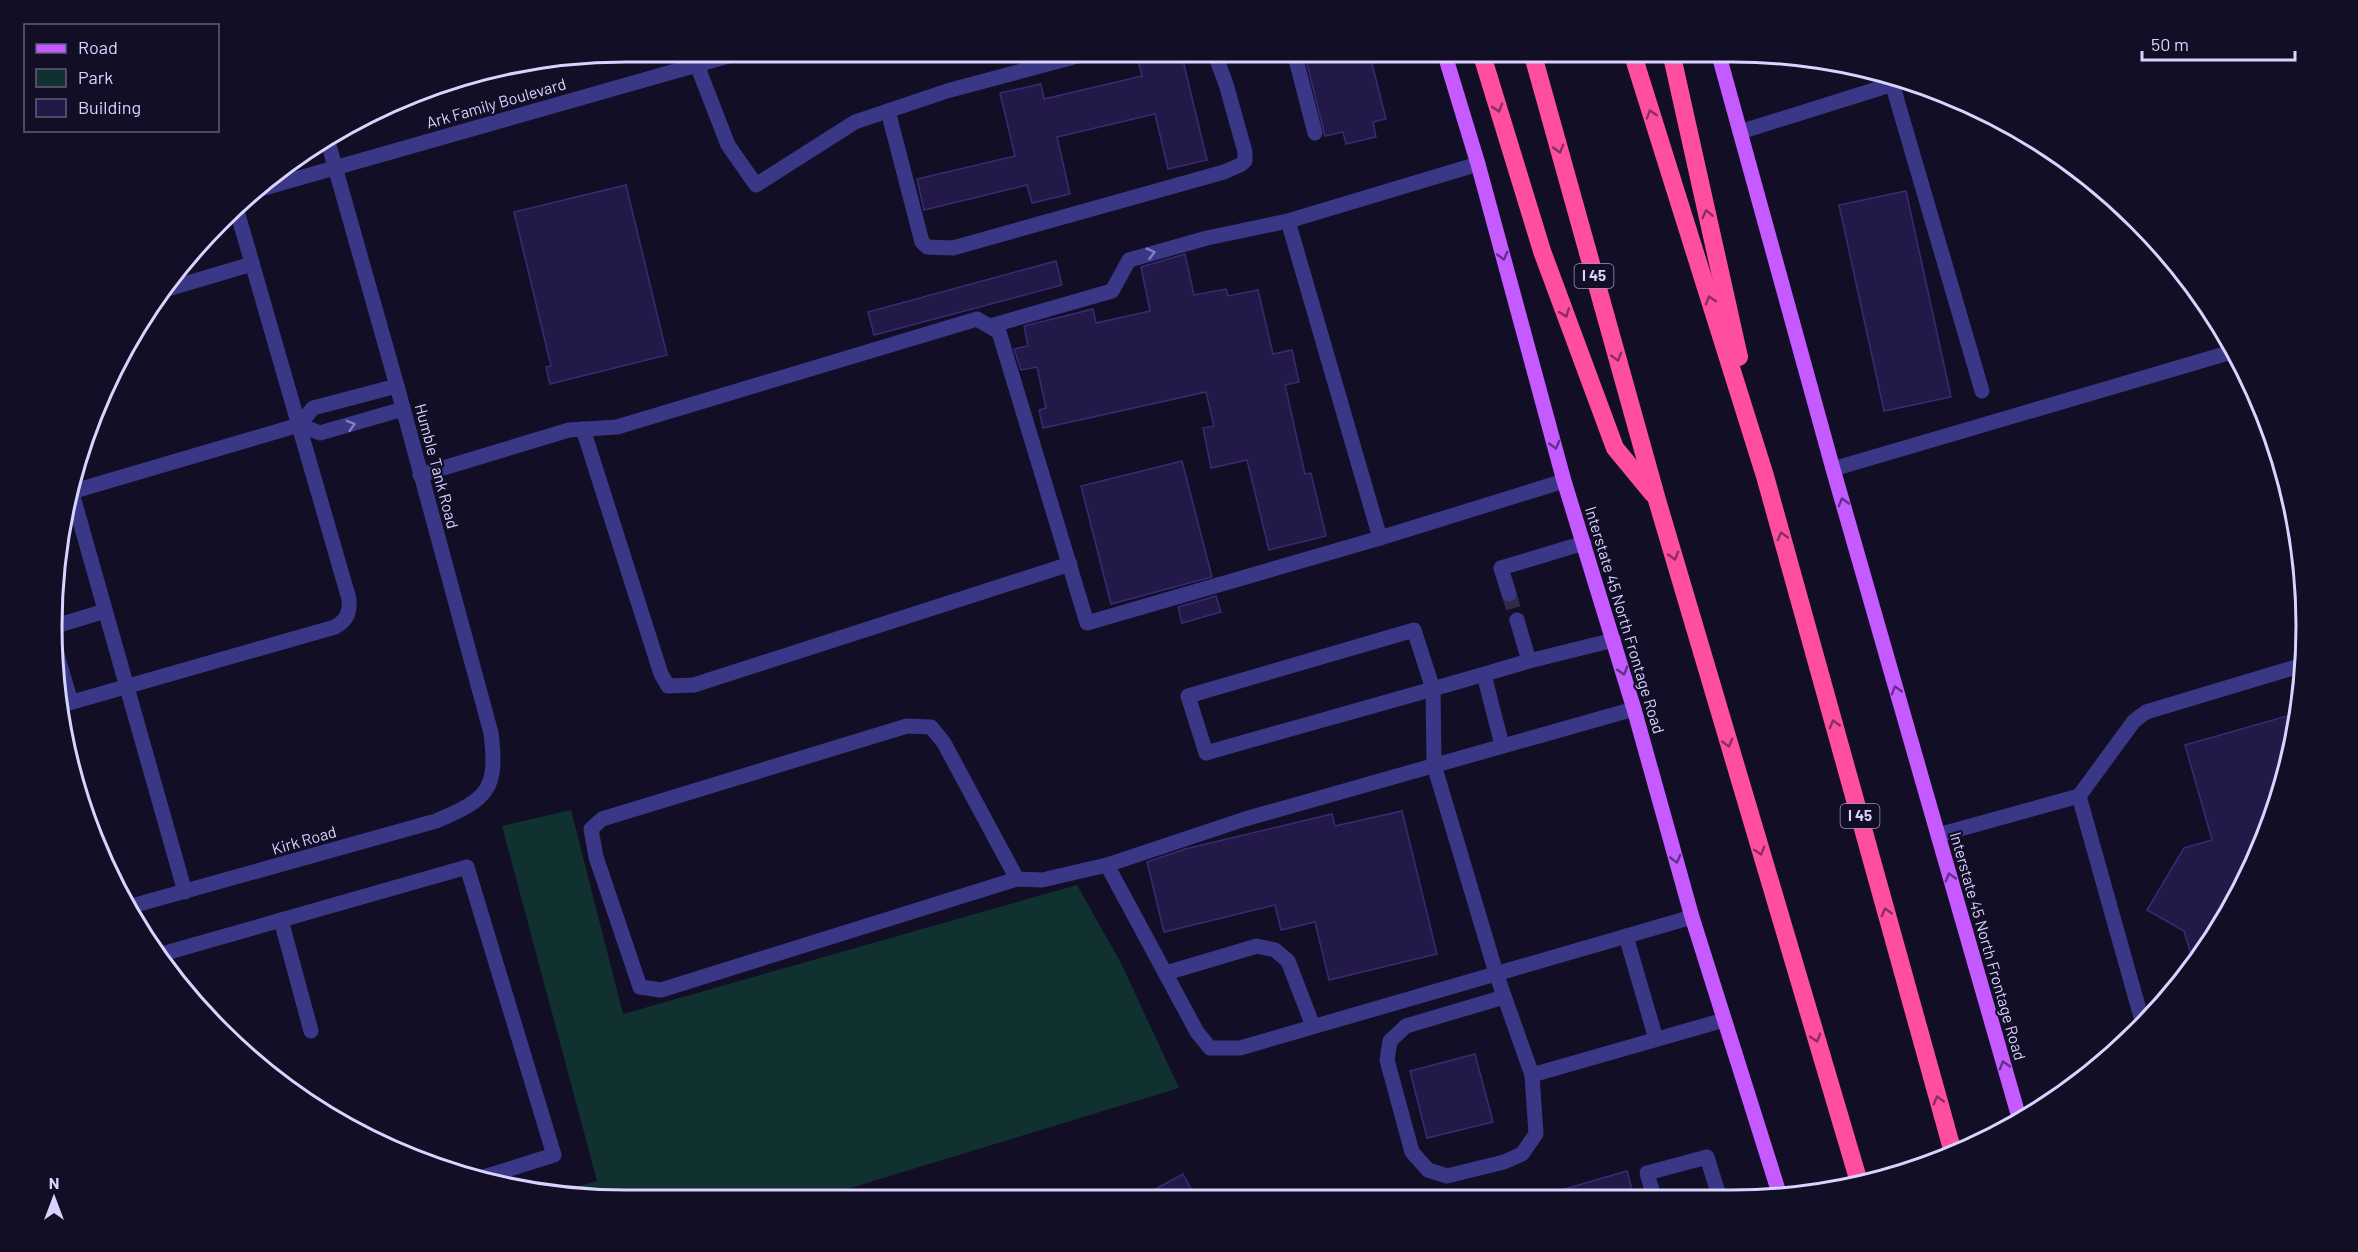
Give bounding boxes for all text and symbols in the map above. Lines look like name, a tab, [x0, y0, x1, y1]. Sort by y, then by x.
legend	[24, 24, 219, 132]
scale bar	[2142, 24, 2295, 62]
text: 50 m	[2151, 33, 2189, 55]
text: Road	[78, 36, 118, 58]
text: Park	[78, 66, 113, 88]
street label: Ark Family Boulevard	[424, 73, 568, 132]
text: Building	[78, 96, 141, 118]
one-way arrow	[1491, 102, 1503, 113]
one-way arrow	[1646, 109, 1659, 120]
one-way arrow	[1552, 143, 1564, 154]
one-way arrow	[1701, 209, 1714, 219]
one-way arrow	[1146, 248, 1156, 261]
one-way arrow	[1496, 251, 1508, 261]
road number: I 45	[1574, 264, 1614, 288]
one-way arrow	[1705, 295, 1717, 306]
one-way arrow	[1558, 307, 1570, 318]
one-way arrow	[1610, 351, 1622, 362]
street label: Humble Tank Road	[412, 401, 463, 530]
one-way arrow	[345, 420, 356, 432]
one-way arrow	[1547, 439, 1560, 449]
one-way arrow	[1837, 498, 1850, 508]
street label: Interstate 45 North Frontage Road	[1582, 504, 1669, 736]
one-way arrow	[1777, 531, 1789, 542]
one-way arrow	[1667, 550, 1679, 561]
one-way arrow	[1616, 666, 1628, 676]
one-way arrow	[1891, 685, 1904, 695]
one-way arrow	[1829, 719, 1841, 730]
one-way arrow	[1721, 737, 1733, 748]
road number: I 45	[1840, 804, 1880, 828]
street label: Kirk Road	[269, 821, 338, 858]
street label: Interstate 45 North Frontage Road	[1947, 829, 2030, 1062]
one-way arrow	[1753, 845, 1765, 856]
one-way arrow	[1669, 853, 1681, 864]
one-way arrow	[1945, 872, 1957, 883]
one-way arrow	[1881, 907, 1893, 918]
one-way arrow	[1809, 1032, 1821, 1043]
one-way arrow	[1998, 1060, 2011, 1070]
one-way arrow	[1933, 1095, 1946, 1105]
north arrow	[24, 1168, 84, 1228]
text: N	[49, 1173, 59, 1192]

